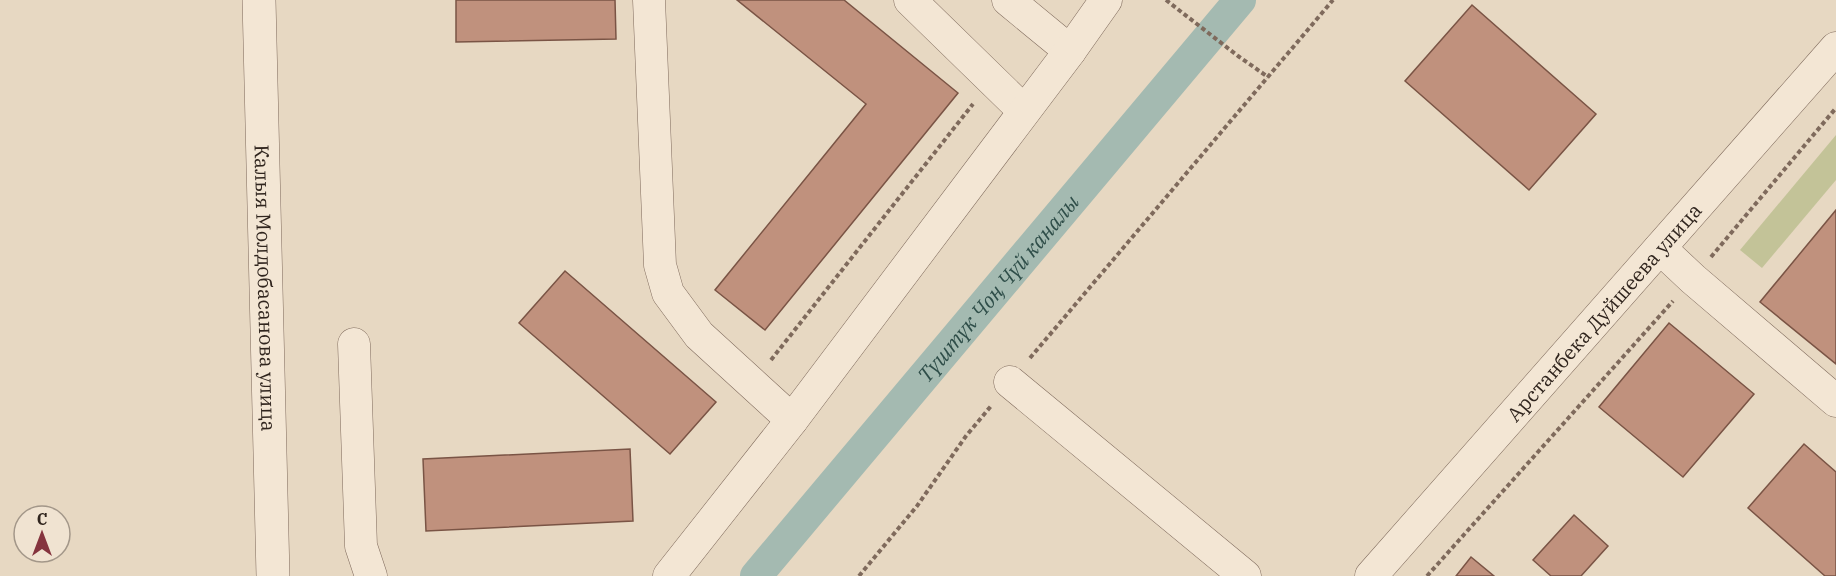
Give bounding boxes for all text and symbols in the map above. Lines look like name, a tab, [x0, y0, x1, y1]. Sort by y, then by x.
street label: Калыя Молдобасанова улица	[249, 144, 283, 432]
water label: Түштүк Чоң Чүй каналы	[911, 188, 1085, 388]
street label: Арстанбека Дуйшеева улица	[1500, 197, 1707, 427]
north arrow	[12, 504, 72, 564]
text: С	[37, 509, 47, 529]

